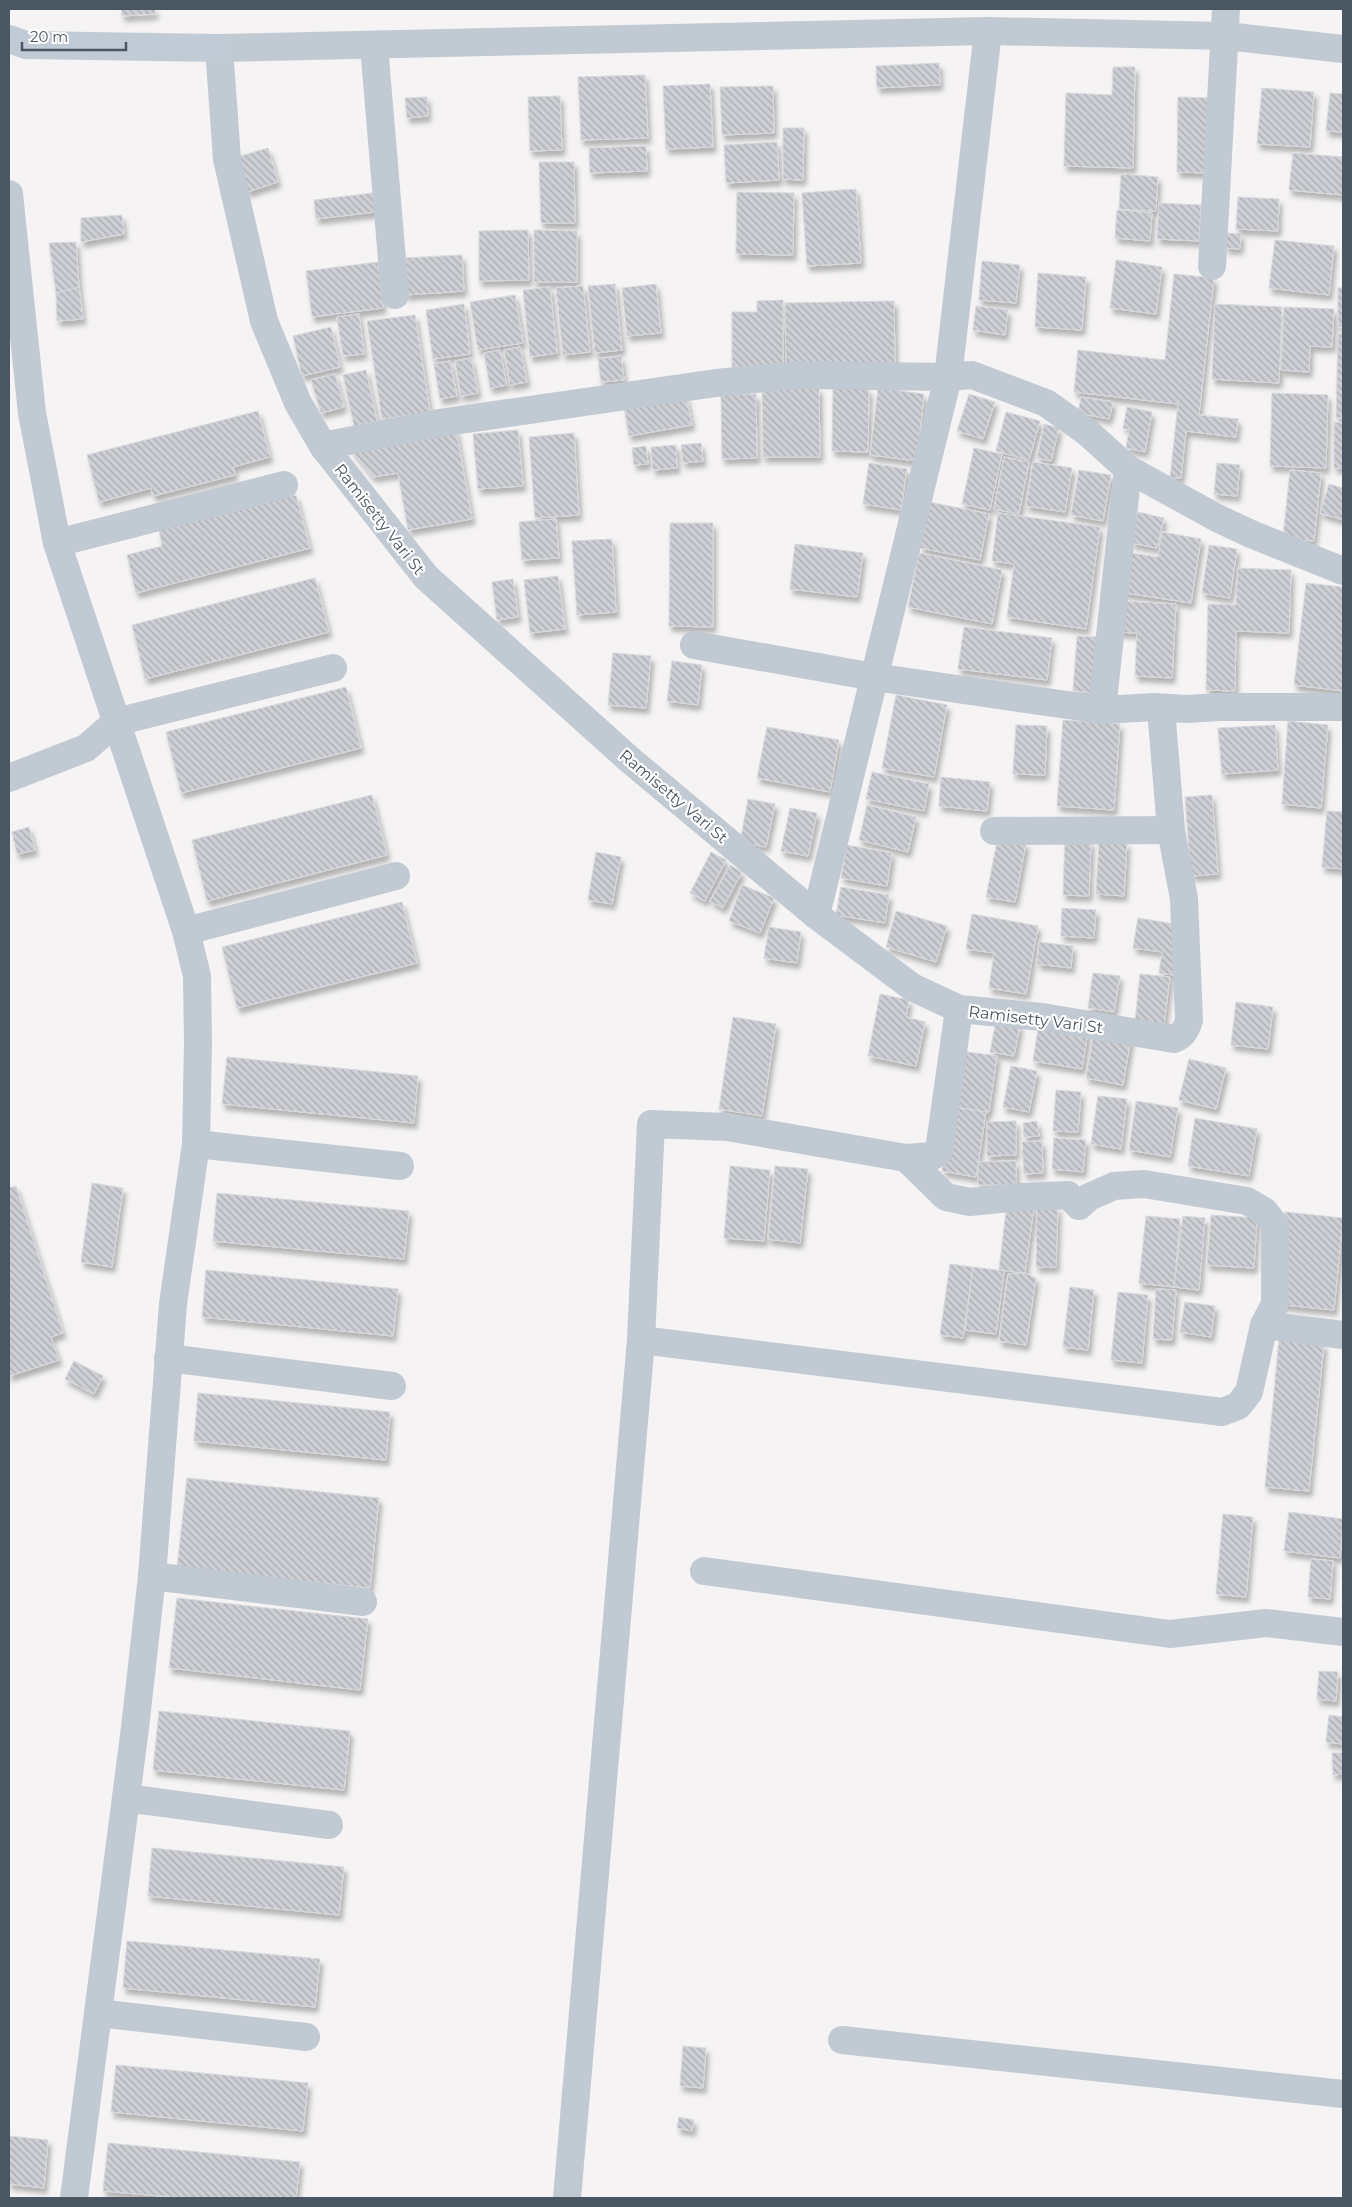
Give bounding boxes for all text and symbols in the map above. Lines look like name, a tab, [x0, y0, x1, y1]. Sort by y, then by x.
scale bar	[22, 20, 126, 52]
text: 20 m	[30, 27, 68, 46]
street label: Ramisetty Vari St	[330, 460, 429, 579]
street label: Ramisetty Vari St	[616, 746, 732, 848]
street label: Ramisetty Vari St	[967, 1002, 1105, 1037]

